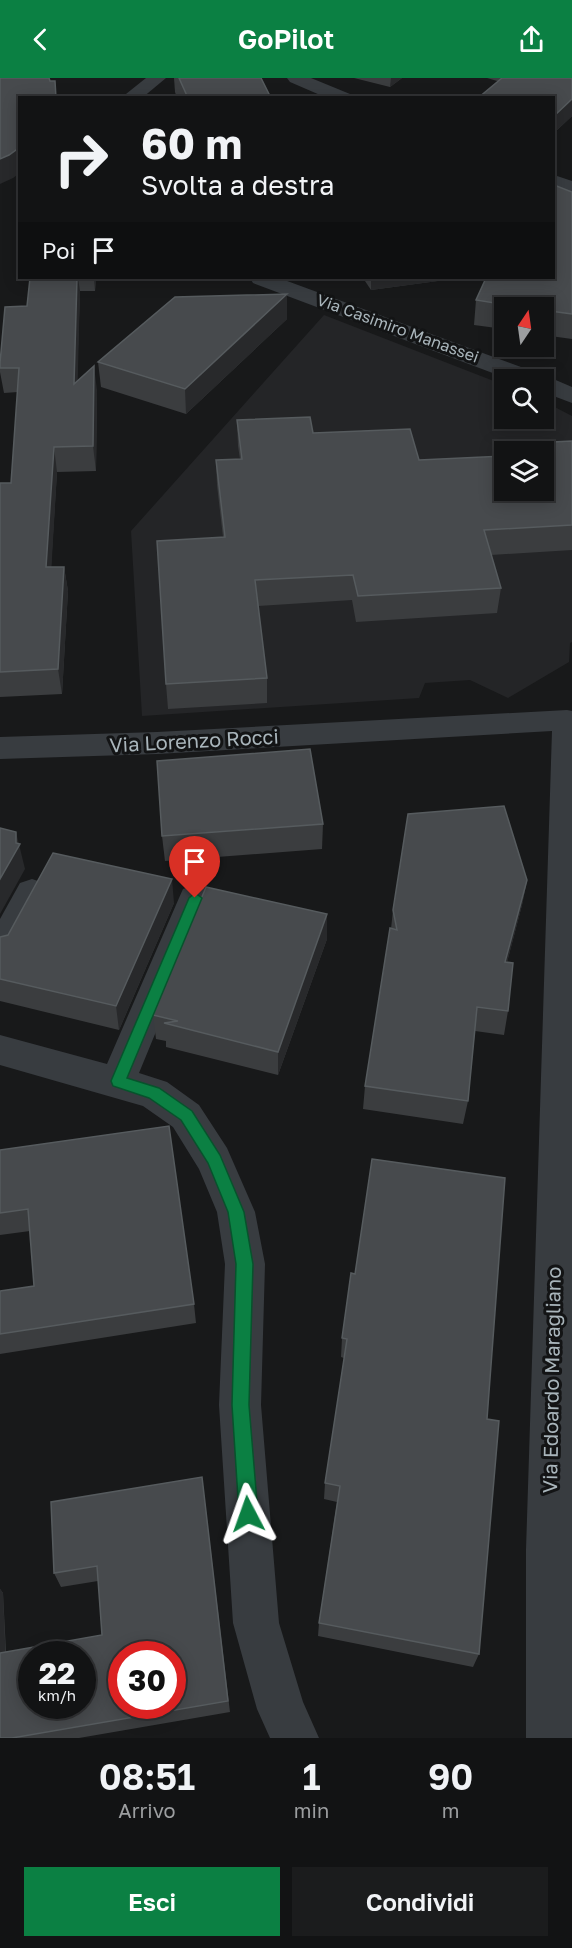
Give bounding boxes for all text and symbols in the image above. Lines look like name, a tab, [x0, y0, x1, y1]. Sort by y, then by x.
icon: back	[24, 23, 57, 56]
text: GoPilot	[238, 23, 334, 55]
icon: share	[515, 23, 548, 56]
text: 60 m	[141, 118, 242, 168]
icon: right	[42, 120, 120, 198]
text: Svolta a destra	[141, 169, 335, 201]
icon: arrive	[87, 234, 120, 267]
text: Poi	[42, 237, 75, 264]
street label: Via Casimiro Manassei	[314, 289, 482, 367]
north arrow	[494, 297, 554, 357]
map controls	[494, 297, 554, 501]
button: search	[494, 369, 554, 429]
button: layers	[494, 441, 554, 501]
street label: Via Lorenzo Rocci	[109, 724, 279, 756]
pin	[169, 836, 220, 898]
icon: arrive	[178, 845, 211, 878]
street label: Via Edoardo Maragliano	[537, 1266, 565, 1493]
position arrow	[216, 1482, 280, 1546]
speed limit sign: 30	[108, 1641, 186, 1719]
text: 22	[39, 1655, 75, 1691]
text: km/h	[38, 1686, 76, 1704]
text: 08:51	[99, 1755, 195, 1798]
text: 1	[302, 1755, 321, 1798]
text: 90	[428, 1755, 473, 1798]
text: Arrivo	[118, 1798, 176, 1822]
text: min	[294, 1798, 329, 1822]
text: m	[442, 1798, 459, 1822]
button: Esci	[24, 1867, 280, 1936]
button: Condividi	[292, 1867, 548, 1936]

